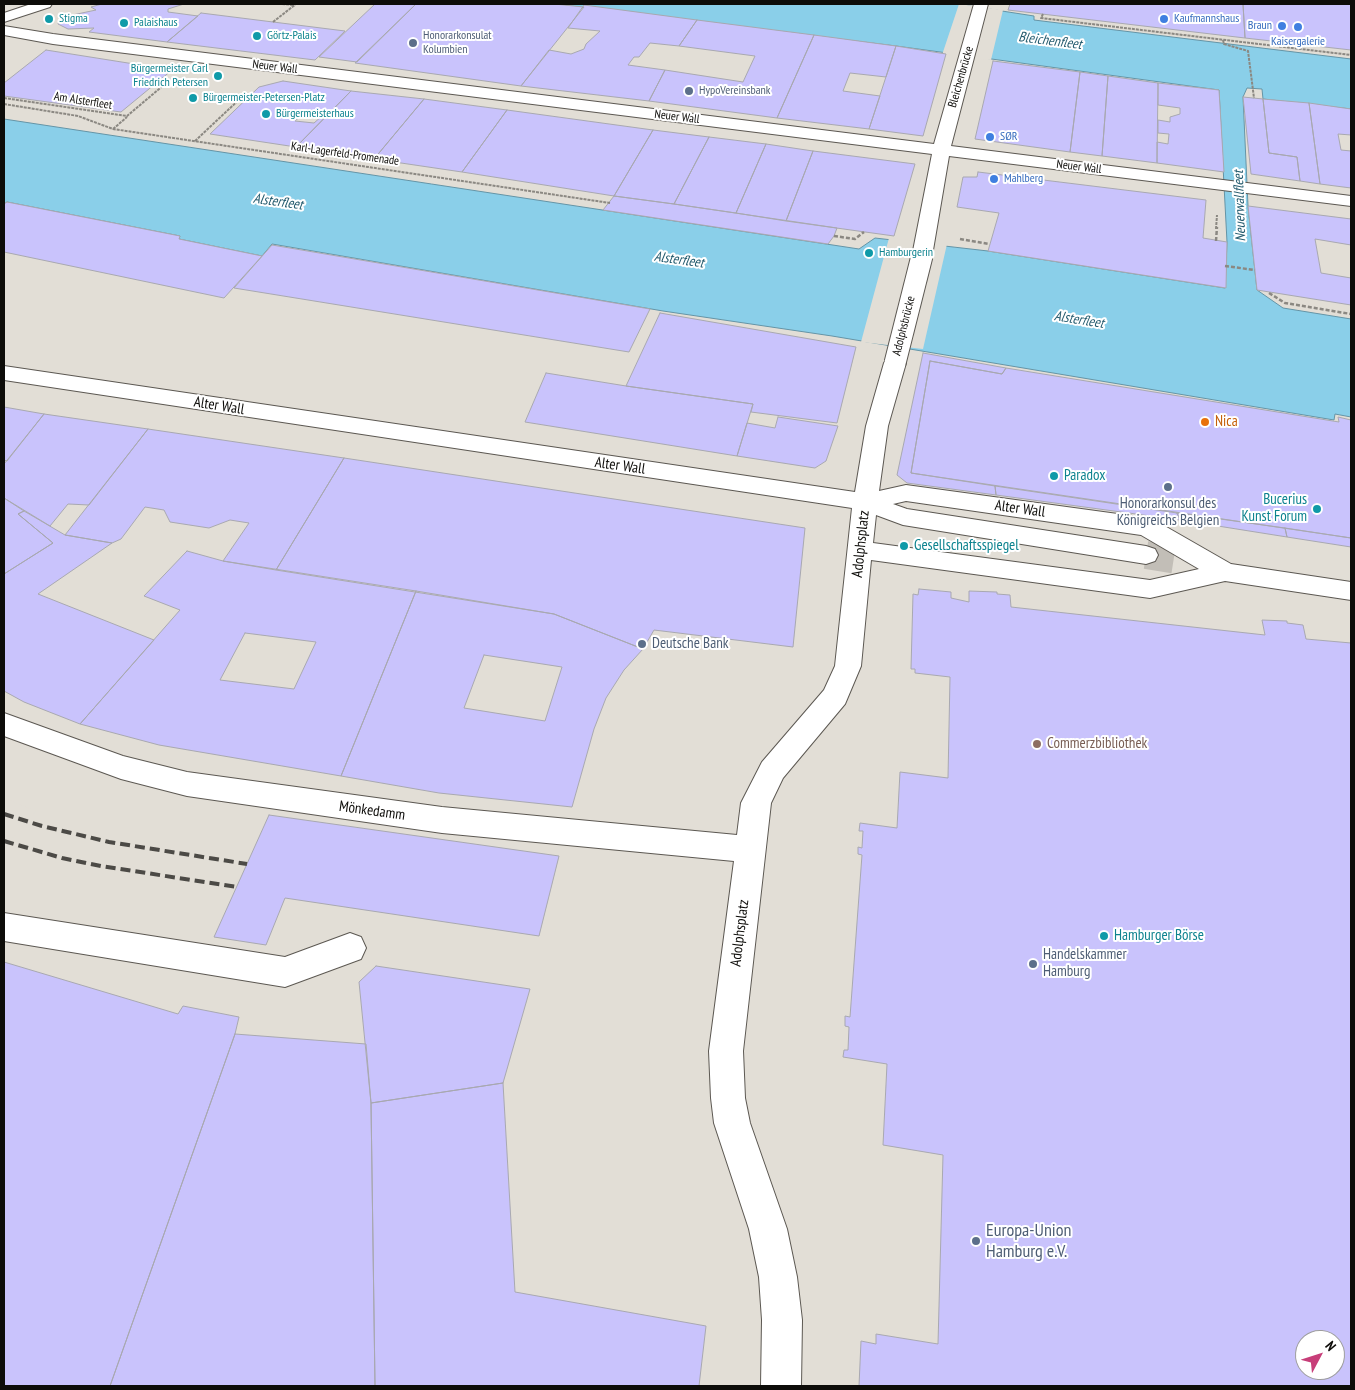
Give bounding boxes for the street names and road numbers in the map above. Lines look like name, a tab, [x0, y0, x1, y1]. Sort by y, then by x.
street label: Bleichenbrücke	[945, 45, 977, 109]
street label: Neuer Wall	[252, 57, 298, 77]
street label: Am Alsterfleet	[53, 89, 113, 113]
street label: Neuer Wall	[654, 107, 700, 127]
street label: Karl-Lagerfeld-Promenade	[290, 139, 400, 169]
street label: Neuer Wall	[1056, 157, 1102, 177]
street label: Adolphsbrücke	[890, 295, 918, 357]
street label: Alter Wall	[193, 393, 245, 419]
street label: Alter Wall	[594, 454, 646, 478]
street label: Alter Wall	[994, 497, 1046, 521]
street label: Adolphsplatz	[849, 510, 873, 578]
street label: Mönkedamm	[338, 797, 406, 825]
street label: Adolphsplatz	[727, 899, 753, 967]

